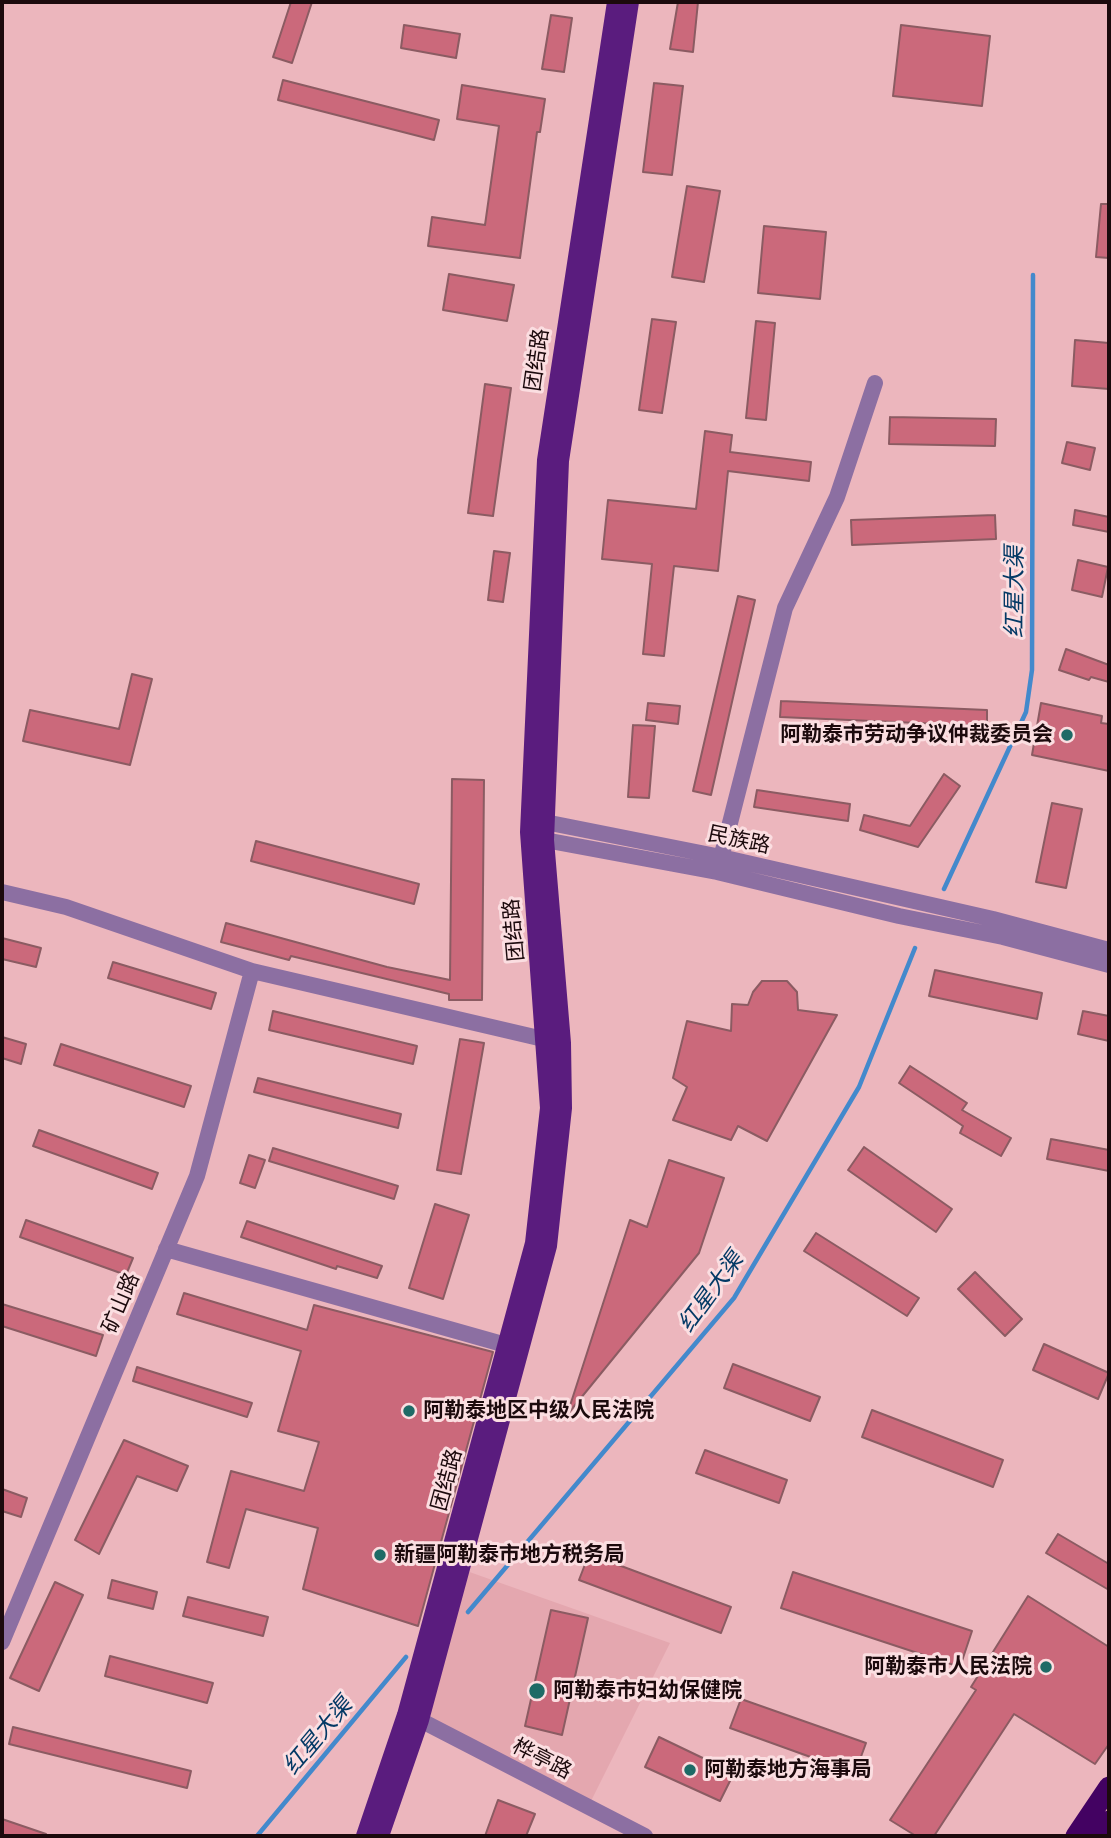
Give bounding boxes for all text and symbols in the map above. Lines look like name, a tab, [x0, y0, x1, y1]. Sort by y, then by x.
street label: 团结路	[520, 327, 554, 393]
water label: 红星大渠	[1001, 546, 1029, 638]
place label: 阿勒泰市劳动争议仲裁委员会	[780, 722, 1053, 748]
marker: 阿勒泰市劳动争议仲裁委员会	[1059, 727, 1075, 743]
street label: 民族路	[706, 821, 772, 859]
street label: 团结路	[499, 898, 529, 962]
water label: 红星大渠	[673, 1247, 749, 1337]
street label: 矿山路	[97, 1269, 145, 1337]
place label: 阿勒泰地区中级人民法院	[423, 1398, 654, 1424]
marker: 阿勒泰地区中级人民法院	[401, 1403, 417, 1419]
street label: 团结路	[427, 1446, 467, 1514]
place label: 新疆阿勒泰市地方税务局	[394, 1542, 625, 1568]
marker: 新疆阿勒泰市地方税务局	[372, 1547, 388, 1563]
place label: 阿勒泰市人民法院	[864, 1654, 1032, 1680]
marker: 阿勒泰市人民法院	[1038, 1659, 1054, 1675]
place label: 阿勒泰市妇幼保健院	[553, 1678, 742, 1704]
marker: 阿勒泰市妇幼保健院	[527, 1681, 547, 1701]
water label: 红星大渠	[278, 1692, 358, 1780]
street label: 桦亭路	[508, 1733, 576, 1785]
place label: 阿勒泰地方海事局	[704, 1757, 872, 1783]
marker: 阿勒泰地方海事局	[682, 1762, 698, 1778]

